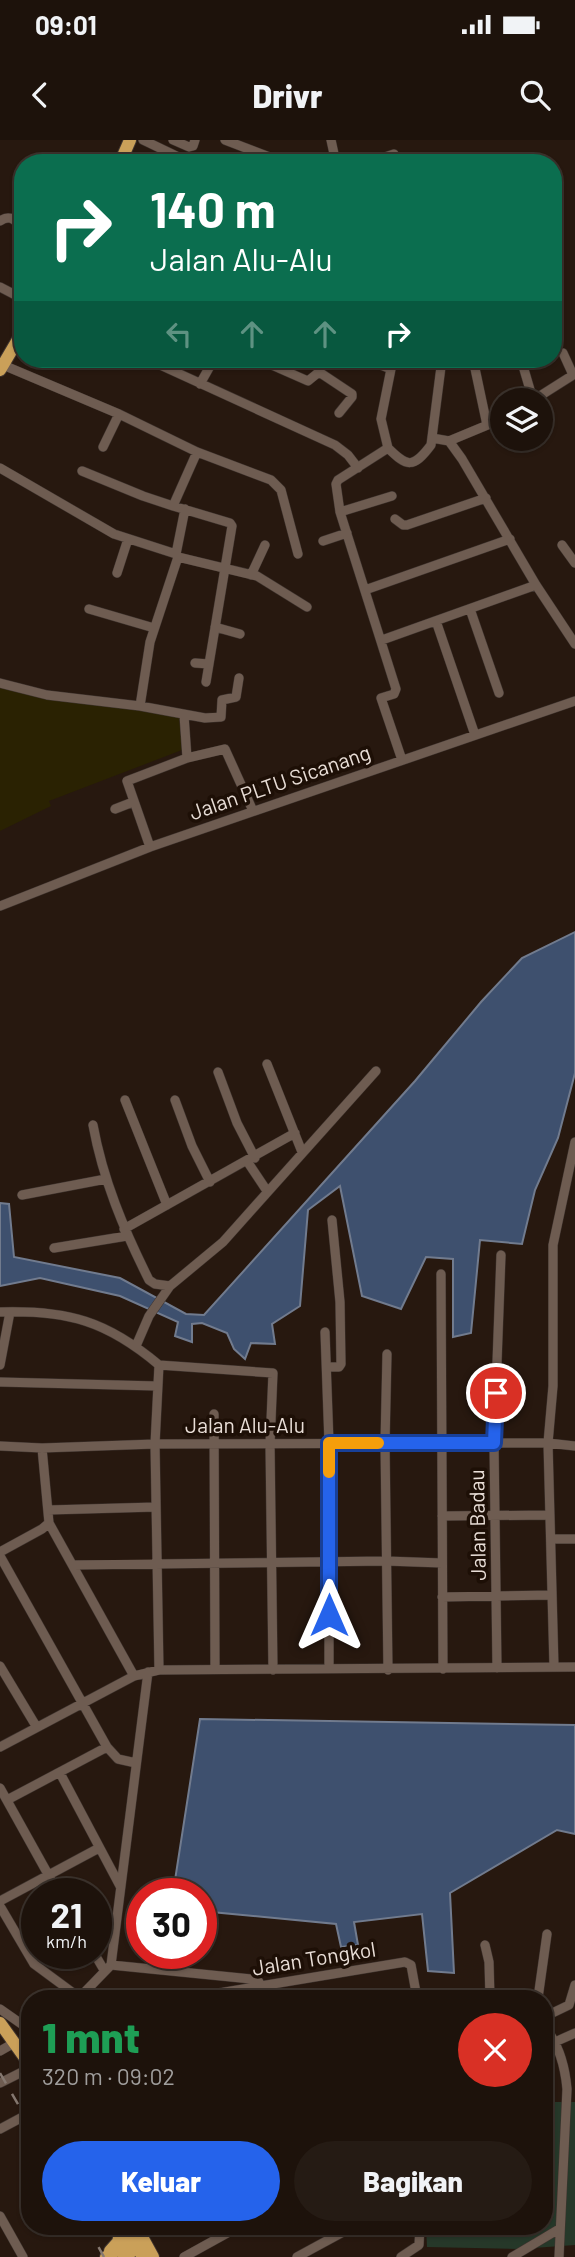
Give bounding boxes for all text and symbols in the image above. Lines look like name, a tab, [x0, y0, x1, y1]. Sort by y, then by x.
text: 09:01	[35, 9, 97, 40]
icon: back	[21, 76, 59, 114]
text: Drivr	[252, 76, 323, 114]
icon: search	[516, 76, 554, 114]
text: 140 m	[150, 179, 276, 238]
icon: right	[35, 182, 126, 273]
text: Jalan Alu-Alu	[150, 239, 333, 277]
icon: left	[160, 315, 198, 353]
icon: ahead	[233, 315, 271, 353]
icon: ahead	[306, 315, 344, 353]
icon: right	[379, 315, 417, 353]
map controls	[490, 388, 553, 451]
button: layers	[490, 388, 553, 451]
street label: Jalan PLTU Sicanang	[186, 739, 373, 824]
pin	[466, 1363, 526, 1423]
icon: arrive	[477, 1374, 515, 1412]
street label: Jalan Alu-Alu	[185, 1412, 305, 1437]
street label: Jalan Badau	[463, 1469, 490, 1581]
position arrow	[292, 1578, 366, 1652]
speed limit sign: 30	[126, 1878, 217, 1969]
text: 21	[51, 1893, 82, 1935]
text: km/h	[46, 1930, 87, 1952]
street label: Jalan Tongkol	[250, 1935, 377, 1980]
text: 1 mnt	[42, 2011, 140, 2061]
button: close	[458, 2013, 532, 2087]
text: 320 m · 09:02	[42, 2062, 175, 2090]
button: Keluar	[42, 2141, 280, 2221]
button: Bagikan	[294, 2141, 532, 2221]

